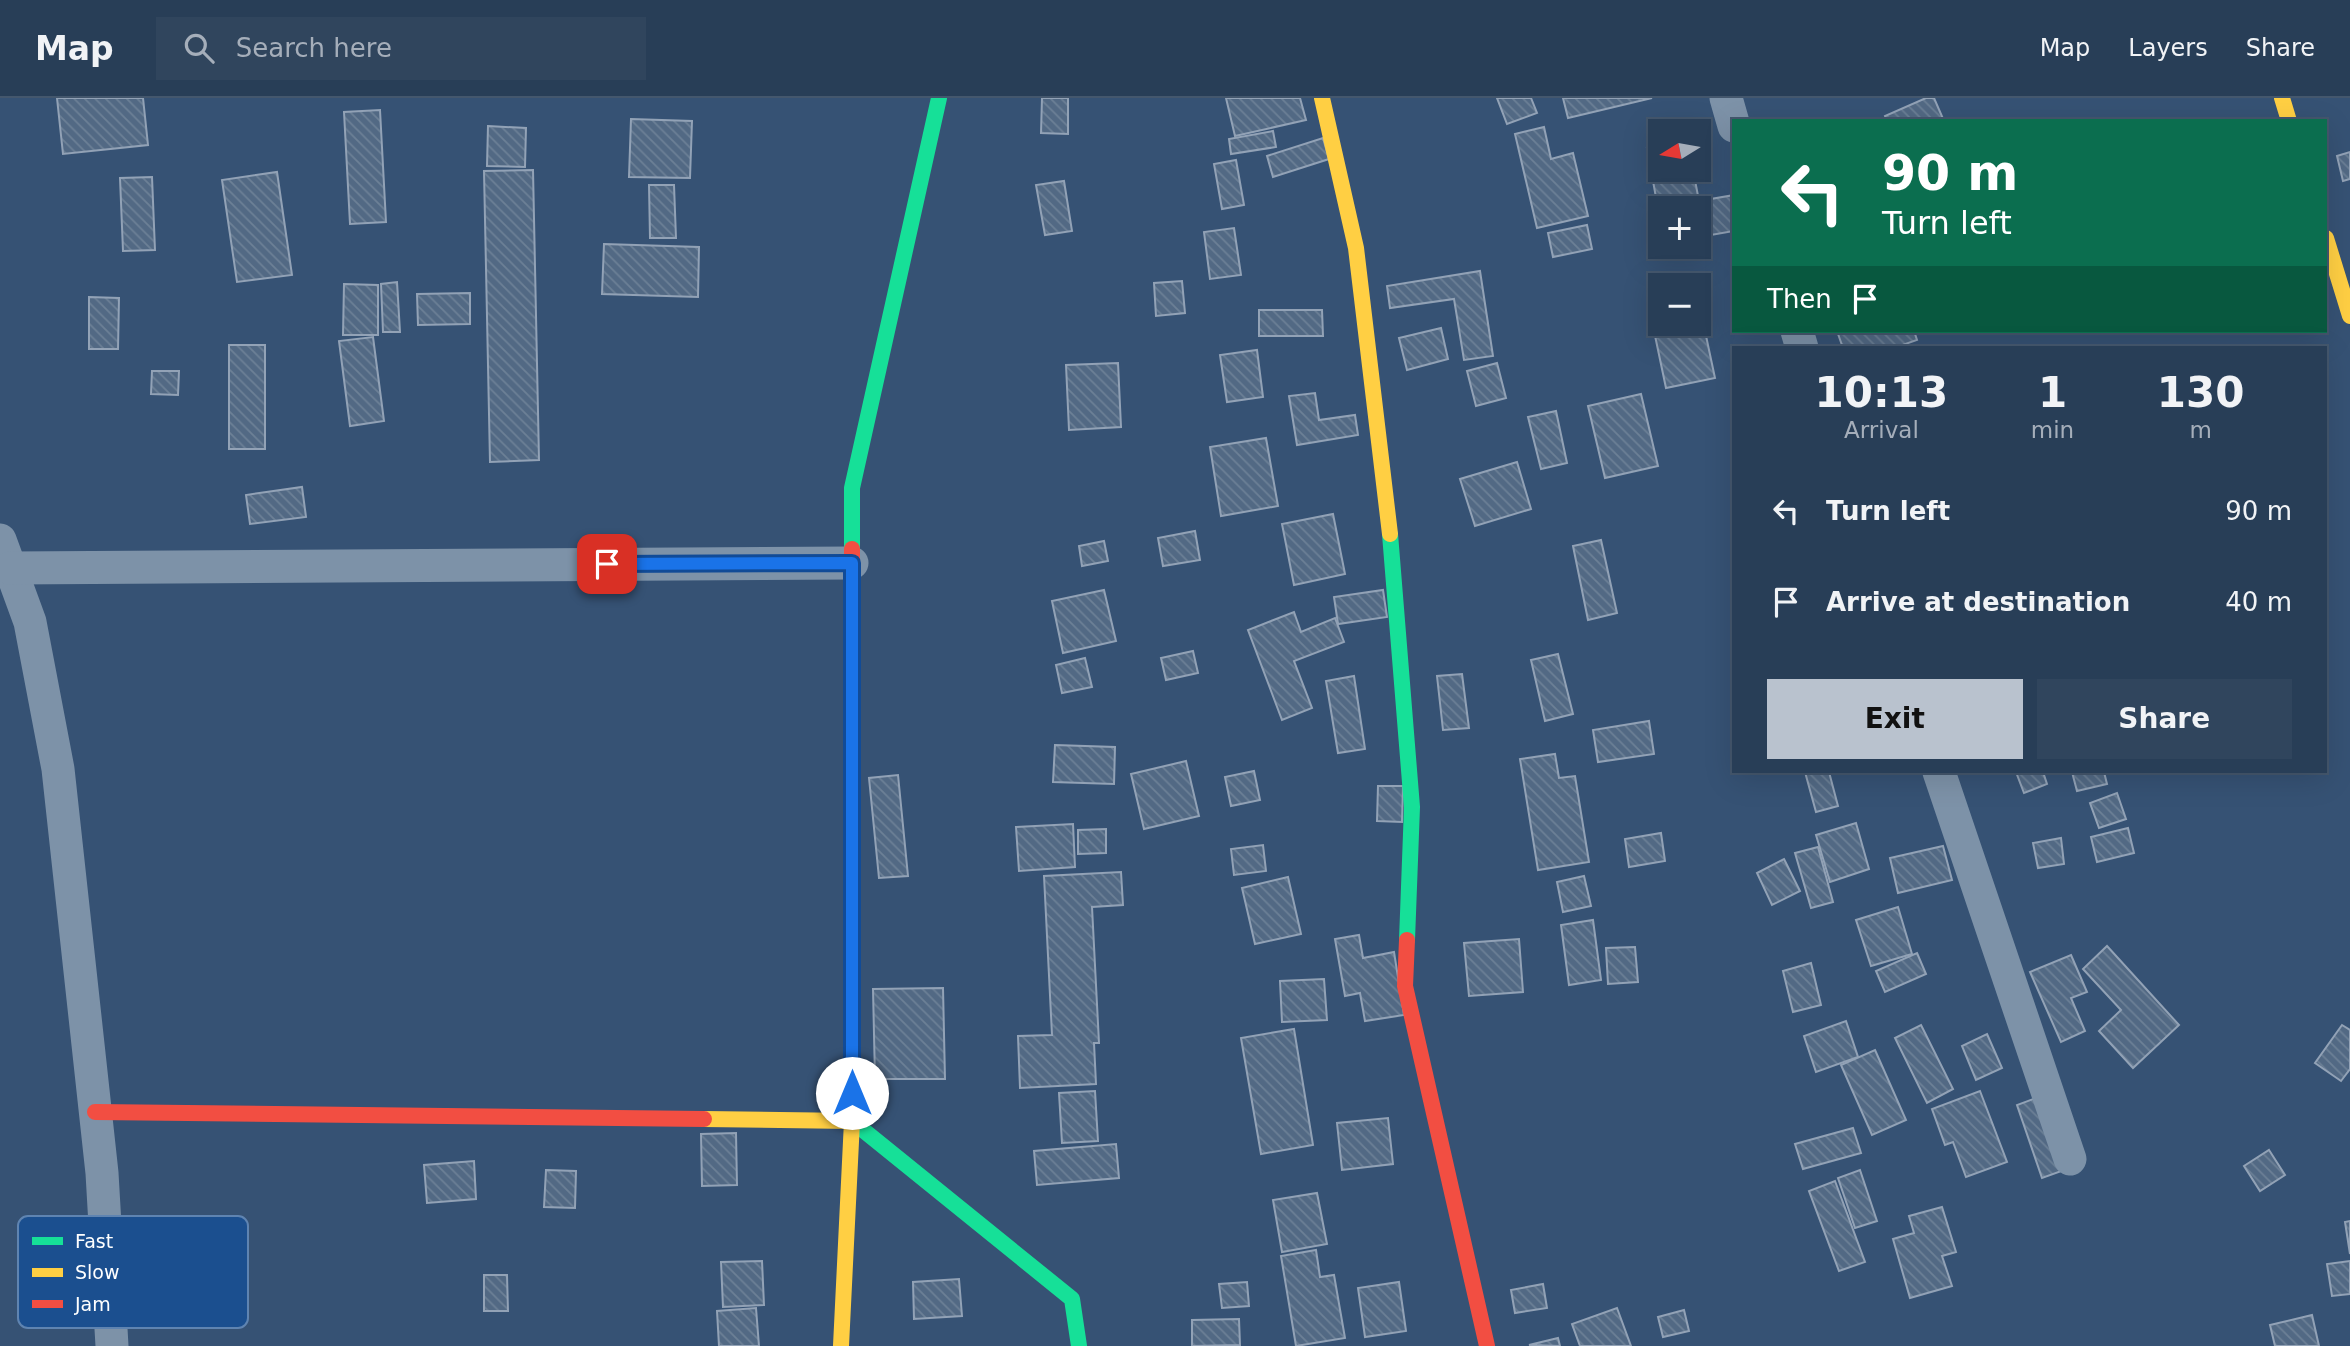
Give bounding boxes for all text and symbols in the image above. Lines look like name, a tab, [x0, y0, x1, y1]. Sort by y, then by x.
search box	[156, 17, 646, 80]
text: Map	[35, 29, 114, 68]
icon: search	[180, 29, 218, 67]
text: Search here	[236, 33, 392, 63]
text: Map	[2040, 34, 2090, 62]
text: Layers	[2128, 34, 2208, 62]
text: Share	[2246, 34, 2315, 62]
north arrow	[1648, 119, 1712, 182]
map controls	[1648, 119, 1711, 336]
text: 90 m	[1882, 145, 2018, 202]
icon: left	[1767, 147, 1858, 238]
button: +	[1648, 196, 1711, 259]
text: Turn left	[1882, 204, 2012, 242]
button: −	[1648, 273, 1711, 336]
icon: arrive	[1846, 280, 1884, 318]
text: Then	[1767, 284, 1832, 314]
text: 10:13	[1815, 368, 1948, 417]
text: 1	[2038, 368, 2067, 417]
text: 130	[2157, 368, 2244, 417]
text: Arrival	[1844, 417, 1919, 443]
text: min	[2031, 417, 2074, 443]
text: m	[2189, 417, 2212, 443]
icon: left	[1767, 492, 1805, 530]
text: Turn left	[1826, 496, 1950, 526]
text: 90 m	[2225, 496, 2292, 526]
pin	[577, 534, 637, 594]
icon: arrive	[588, 545, 626, 583]
icon: arrive	[1767, 583, 1805, 621]
text: Arrive at destination	[1826, 587, 2130, 617]
text: 40 m	[2225, 587, 2292, 617]
button: Exit	[1767, 679, 2023, 759]
button: Share	[2037, 679, 2292, 759]
position arrow	[815, 1056, 889, 1130]
legend	[18, 1216, 248, 1328]
text: Fast	[75, 1230, 113, 1252]
text: Slow	[75, 1261, 120, 1283]
text: Jam	[74, 1293, 111, 1315]

